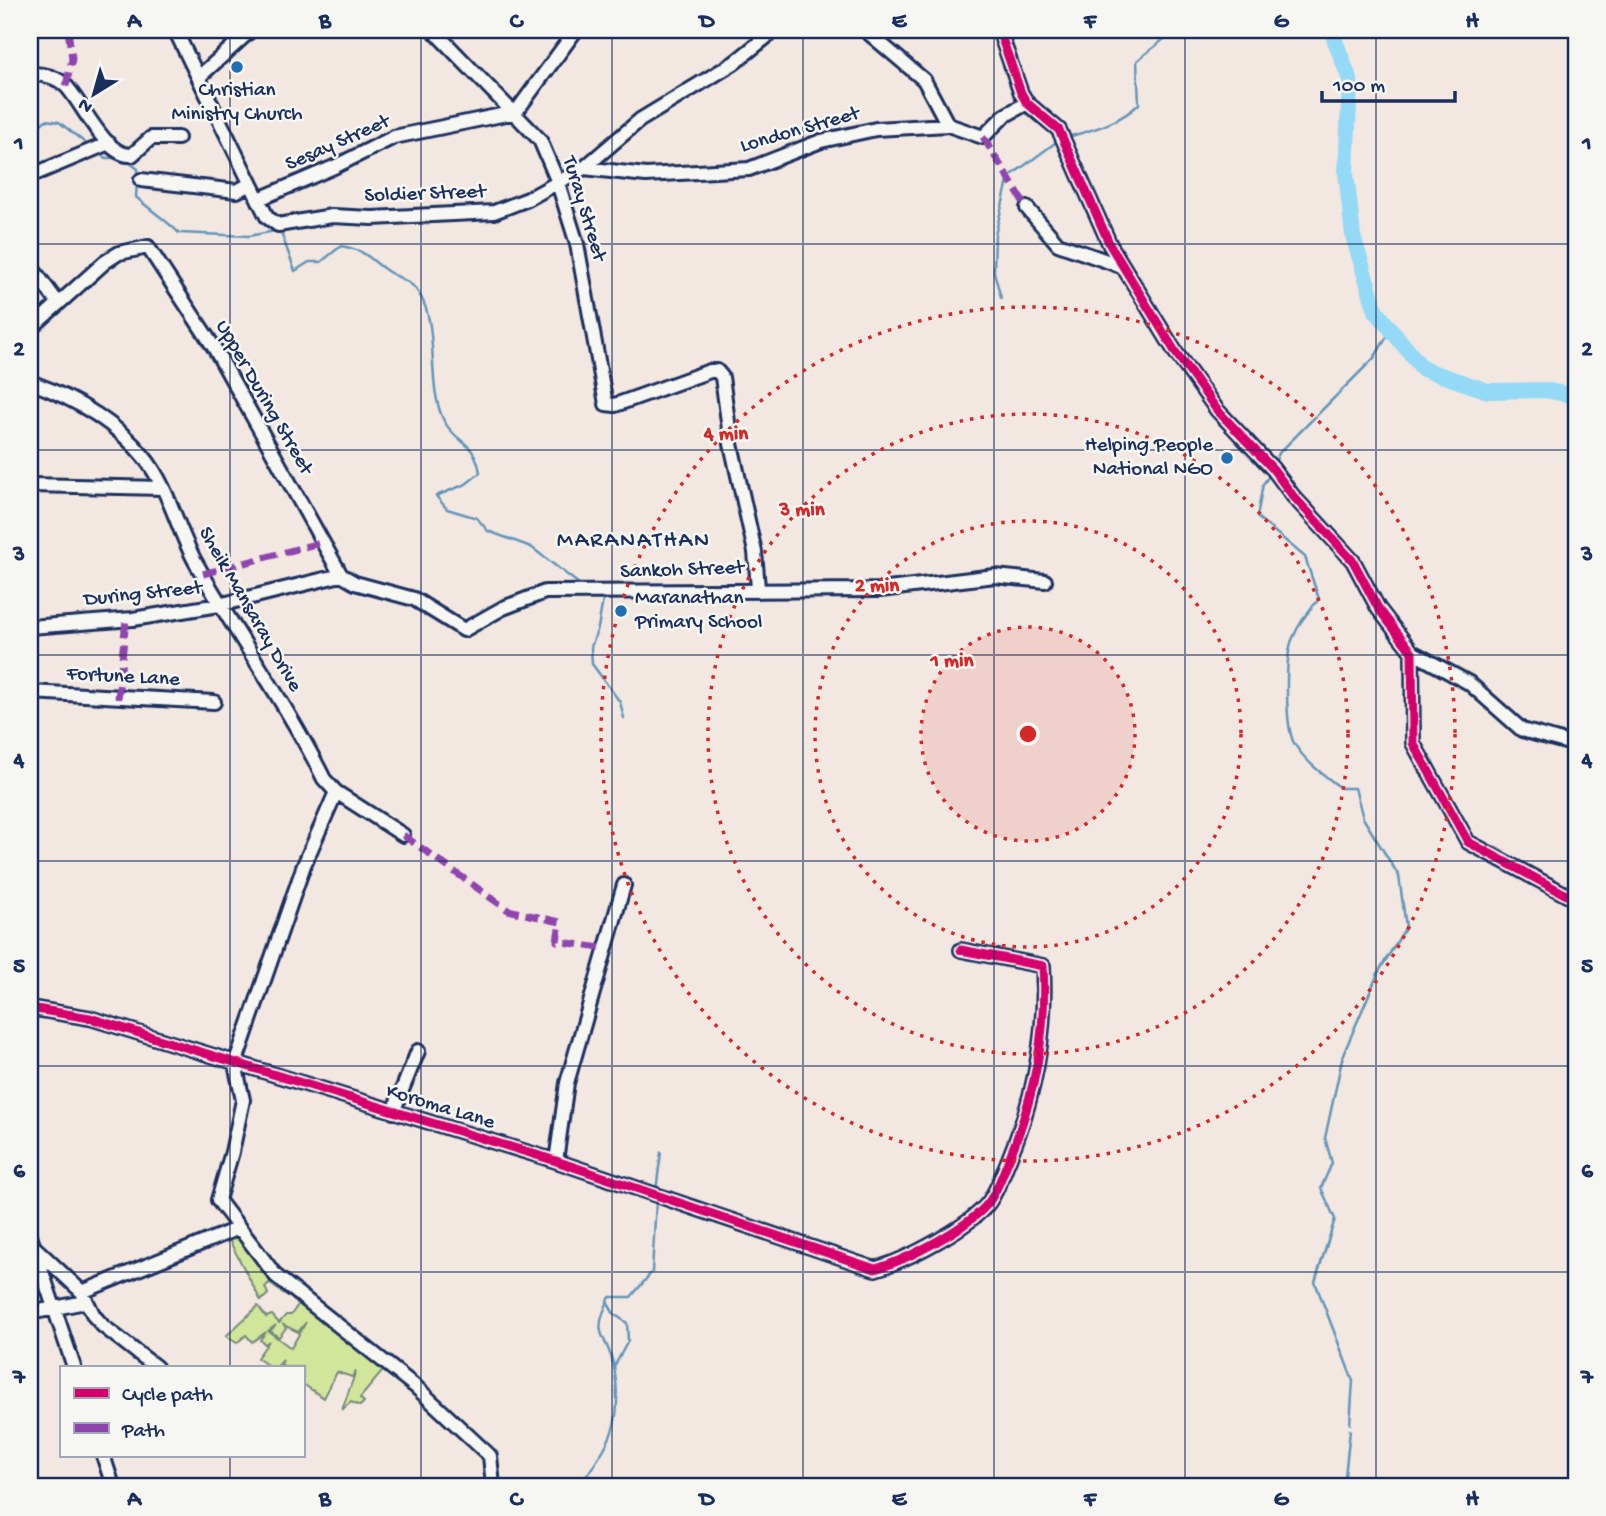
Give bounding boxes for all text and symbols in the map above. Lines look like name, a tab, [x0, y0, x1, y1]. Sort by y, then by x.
text: A	[126, 9, 142, 36]
text: B	[318, 9, 332, 36]
text: C	[510, 9, 525, 36]
text: D	[698, 9, 716, 36]
text: E	[892, 9, 908, 36]
text: F	[1083, 9, 1098, 36]
text: G	[1274, 9, 1290, 36]
text: H	[1465, 9, 1479, 36]
marker: Christian Ministry Church	[229, 59, 245, 75]
north arrow	[60, 60, 130, 130]
scale bar	[1322, 60, 1456, 104]
text: 100 m	[1332, 75, 1385, 100]
place label: Christian Ministry Church	[171, 79, 303, 128]
text: N	[74, 92, 98, 118]
street label: London Street	[738, 101, 865, 160]
street label: Sesay Street	[282, 109, 396, 178]
text: 1	[13, 131, 24, 158]
text: 1	[1581, 131, 1592, 158]
street label: Turay Street	[555, 153, 611, 267]
street label: Soldier Street	[364, 180, 489, 210]
street label: Upper During Street	[209, 316, 319, 482]
text: 2	[13, 337, 25, 364]
text: 2	[1581, 337, 1593, 364]
text: 4 min	[703, 423, 749, 448]
place label: Helping People National NGO	[1085, 434, 1214, 483]
marker: Helping People National NGO	[1219, 450, 1235, 466]
text: 3 min	[778, 499, 826, 524]
street label: Sheik Mansaray Drive	[192, 523, 307, 698]
district label: MARANATHAN	[557, 528, 711, 555]
text: 3	[12, 542, 25, 569]
text: 3	[1580, 542, 1593, 569]
street label: Sankoh Street	[620, 556, 747, 586]
text: 2 min	[855, 575, 900, 600]
street label: During Street	[81, 576, 206, 614]
place label: Maranathan Primary School	[634, 587, 762, 636]
marker: Maranathan Primary School	[613, 603, 629, 619]
text: 1 min	[930, 650, 974, 675]
street label: Fortune Lane	[65, 662, 181, 694]
centre of rings	[1016, 722, 1040, 746]
text: 4	[13, 748, 25, 775]
text: 4	[1581, 748, 1593, 775]
text: 5	[13, 954, 25, 981]
text: 5	[1581, 954, 1593, 981]
street label: Koroma Lane	[383, 1080, 499, 1137]
text: 6	[13, 1159, 26, 1186]
text: 6	[1581, 1159, 1594, 1186]
text: 7	[12, 1365, 26, 1392]
text: 7	[1580, 1365, 1594, 1392]
legend	[60, 1366, 304, 1456]
text: Cycle path	[122, 1384, 213, 1409]
text: Path	[121, 1420, 165, 1445]
text: A	[126, 1487, 142, 1514]
text: B	[318, 1487, 332, 1514]
text: C	[510, 1487, 525, 1514]
text: D	[698, 1487, 716, 1514]
text: E	[892, 1487, 908, 1514]
text: F	[1083, 1487, 1098, 1514]
text: G	[1274, 1487, 1290, 1514]
text: H	[1465, 1487, 1479, 1514]

